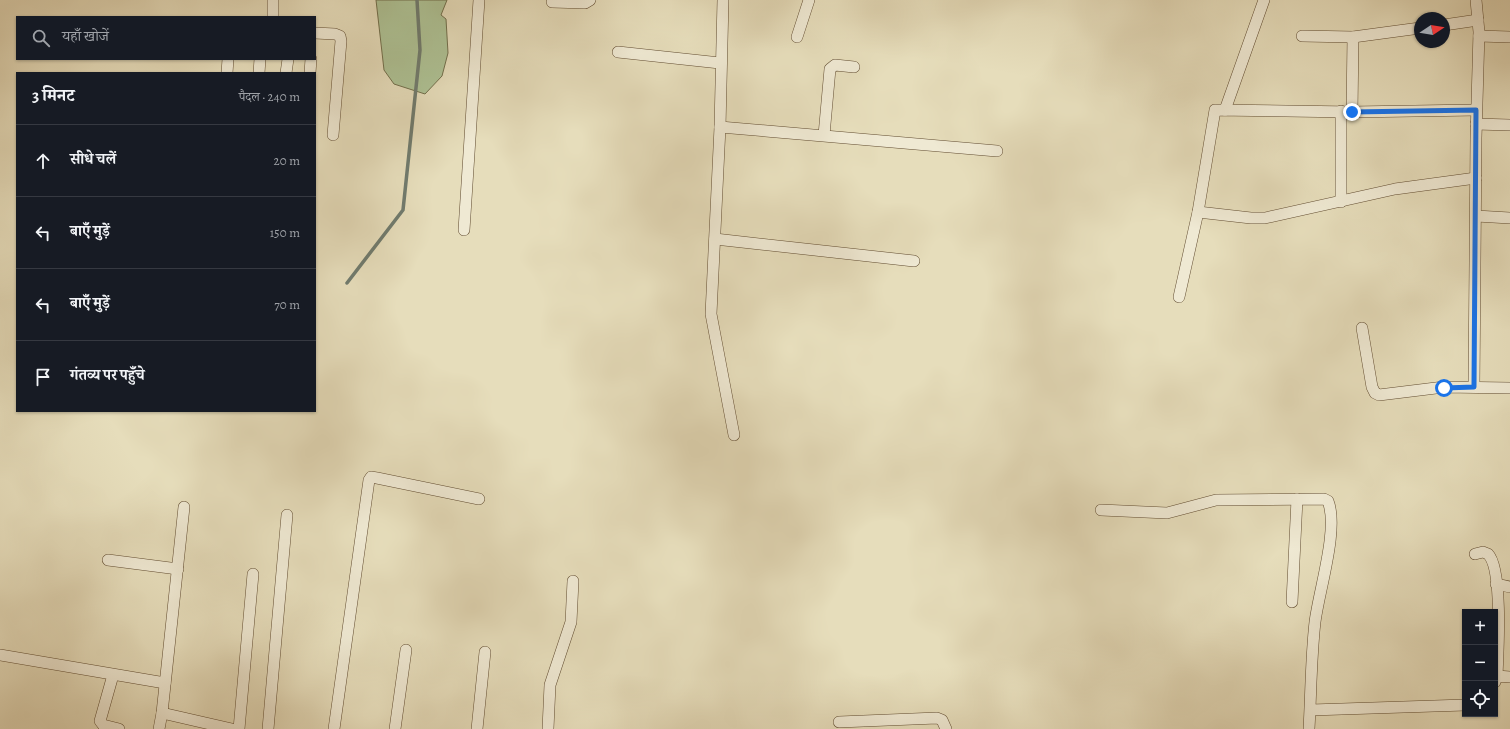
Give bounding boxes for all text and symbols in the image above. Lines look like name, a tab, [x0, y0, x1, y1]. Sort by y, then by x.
north arrow	[1414, 12, 1450, 48]
search box	[16, 16, 316, 60]
text: यहाँ खोजें	[62, 26, 109, 46]
icon: search	[30, 27, 52, 49]
text: 3 मिनट	[32, 84, 74, 107]
text: पैदल · 240 m	[239, 88, 300, 105]
route end	[1343, 103, 1361, 121]
text: सीधे चलें	[70, 149, 116, 169]
icon: ahead	[32, 150, 54, 172]
text: 20 m	[274, 152, 300, 169]
text: बाएँ मुड़ें	[70, 221, 110, 241]
icon: left	[32, 222, 54, 244]
text: 150 m	[270, 224, 300, 241]
text: बाएँ मुड़ें	[70, 293, 110, 313]
icon: left	[32, 294, 54, 316]
text: 70 m	[274, 296, 300, 313]
text: गंतव्य पर पहुँचे	[70, 365, 145, 385]
icon: arrive	[32, 366, 54, 388]
route start	[1435, 379, 1453, 397]
map controls	[1462, 609, 1498, 717]
button: +	[1462, 609, 1498, 645]
button: −	[1462, 645, 1498, 681]
button: locate	[1462, 681, 1498, 717]

